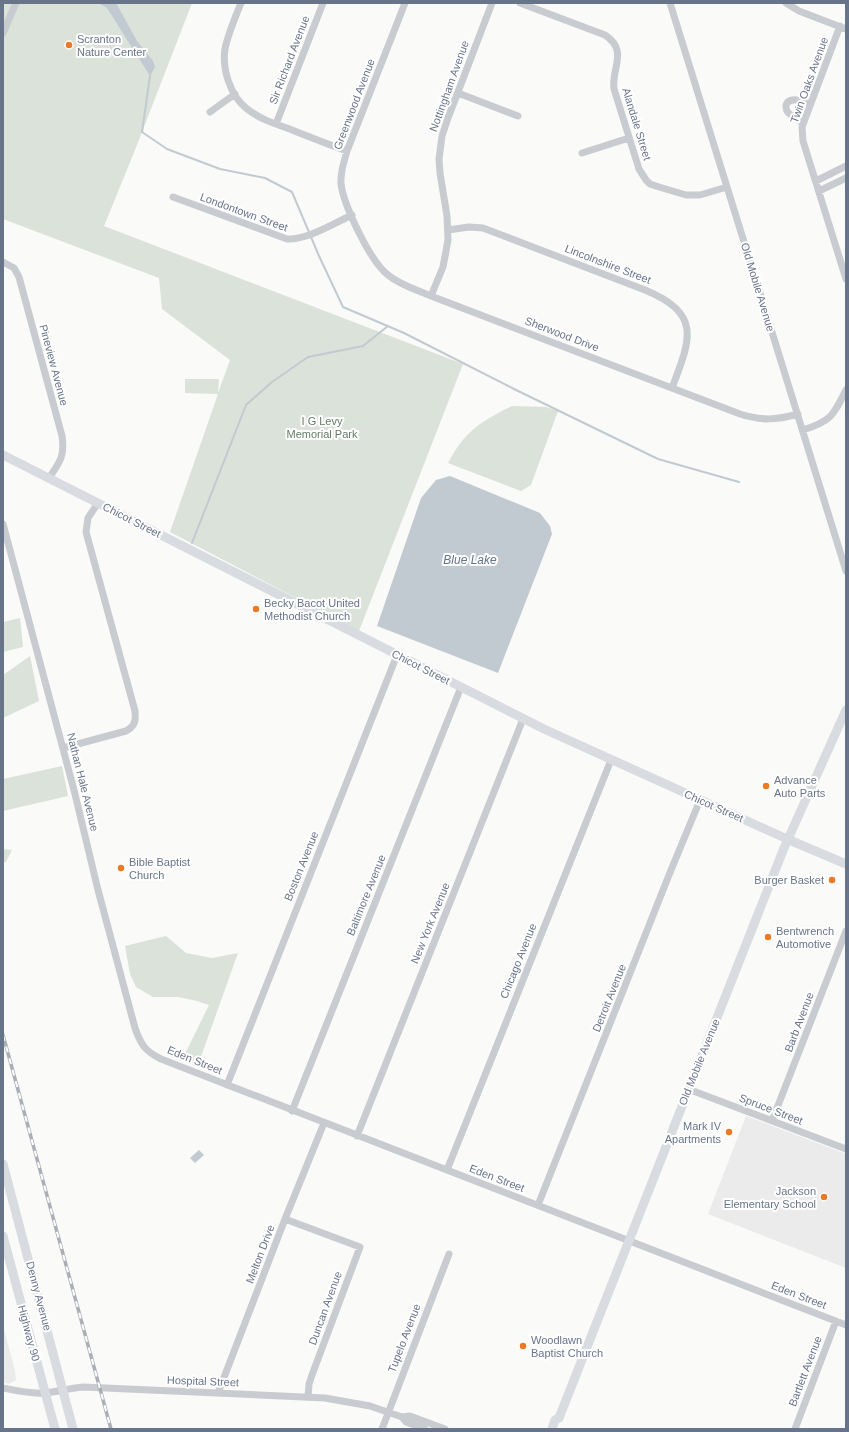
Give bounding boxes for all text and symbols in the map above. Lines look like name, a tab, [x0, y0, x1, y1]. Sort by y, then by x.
street label: Sir Richard Avenue	[267, 14, 311, 106]
place label: Scranton Nature Center	[77, 33, 146, 58]
street label: Twin Oaks Avenue	[788, 35, 830, 125]
street label: Nottingham Avenue	[427, 39, 471, 133]
marker: Scranton Nature Center	[64, 40, 74, 50]
street label: Greenwood Avenue	[331, 57, 377, 151]
street label: Alandale Street	[620, 86, 654, 162]
street label: Londontown Street	[199, 191, 289, 233]
street label: Old Mobile Avenue	[739, 241, 777, 333]
street label: Lincolnshire Street	[563, 242, 653, 286]
street label: Sherwood Drive	[523, 314, 601, 354]
street label: Pineview Avenue	[37, 323, 71, 407]
park label: I G Levy Memorial Park	[287, 415, 358, 440]
street label: Chicot Street	[101, 500, 163, 540]
water label: Blue Lake	[443, 553, 497, 567]
place label: Becky Bacot United Methodist Church	[264, 597, 360, 622]
marker: Becky Bacot United Methodist Church	[251, 604, 261, 614]
street label: Chicot Street	[390, 647, 452, 687]
street label: Nathan Hale Avenue	[65, 732, 101, 832]
place label: Advance Auto Parts	[774, 774, 826, 799]
marker: Advance Auto Parts	[761, 781, 771, 791]
street label: Chicot Street	[683, 788, 745, 824]
street label: Boston Avenue	[282, 830, 320, 902]
street label: Baltimore Avenue	[344, 853, 388, 937]
place label: Bible Baptist Church	[129, 856, 190, 881]
marker: Bible Baptist Church	[116, 863, 126, 873]
place label: Burger Basket	[754, 874, 824, 886]
marker: Burger Basket	[827, 875, 837, 885]
street label: New York Avenue	[408, 881, 452, 965]
street label: Chicago Avenue	[497, 922, 539, 1000]
place label: Bentwrench Automotive	[776, 925, 834, 950]
marker: Bentwrench Automotive	[763, 932, 773, 942]
street label: Detroit Avenue	[590, 962, 628, 1034]
street label: Barb Avenue	[782, 991, 816, 1053]
street label: Old Mobile Avenue	[676, 1017, 722, 1107]
street label: Eden Street	[166, 1044, 224, 1076]
street label: Spruce Street	[737, 1091, 805, 1127]
place label: Mark IV Apartments	[665, 1120, 722, 1145]
marker: Mark IV Apartments	[724, 1127, 734, 1137]
street label: Eden Street	[468, 1162, 526, 1194]
place label: Jackson Elementary School	[724, 1185, 816, 1210]
marker: Jackson Elementary School	[819, 1192, 829, 1202]
street label: Melton Drive	[243, 1223, 277, 1285]
street label: Denny Avenue	[24, 1260, 54, 1332]
street label: Duncan Avenue	[306, 1270, 344, 1346]
street label: Eden Street	[770, 1279, 828, 1311]
street label: Tupelo Avenue	[385, 1302, 423, 1374]
street label: Highway 90	[16, 1304, 42, 1362]
place label: Woodlawn Baptist Church	[531, 1334, 603, 1359]
street label: Bartlett Avenue	[786, 1334, 824, 1408]
marker: Woodlawn Baptist Church	[518, 1341, 528, 1351]
street label: Hospital Street	[167, 1374, 239, 1388]

